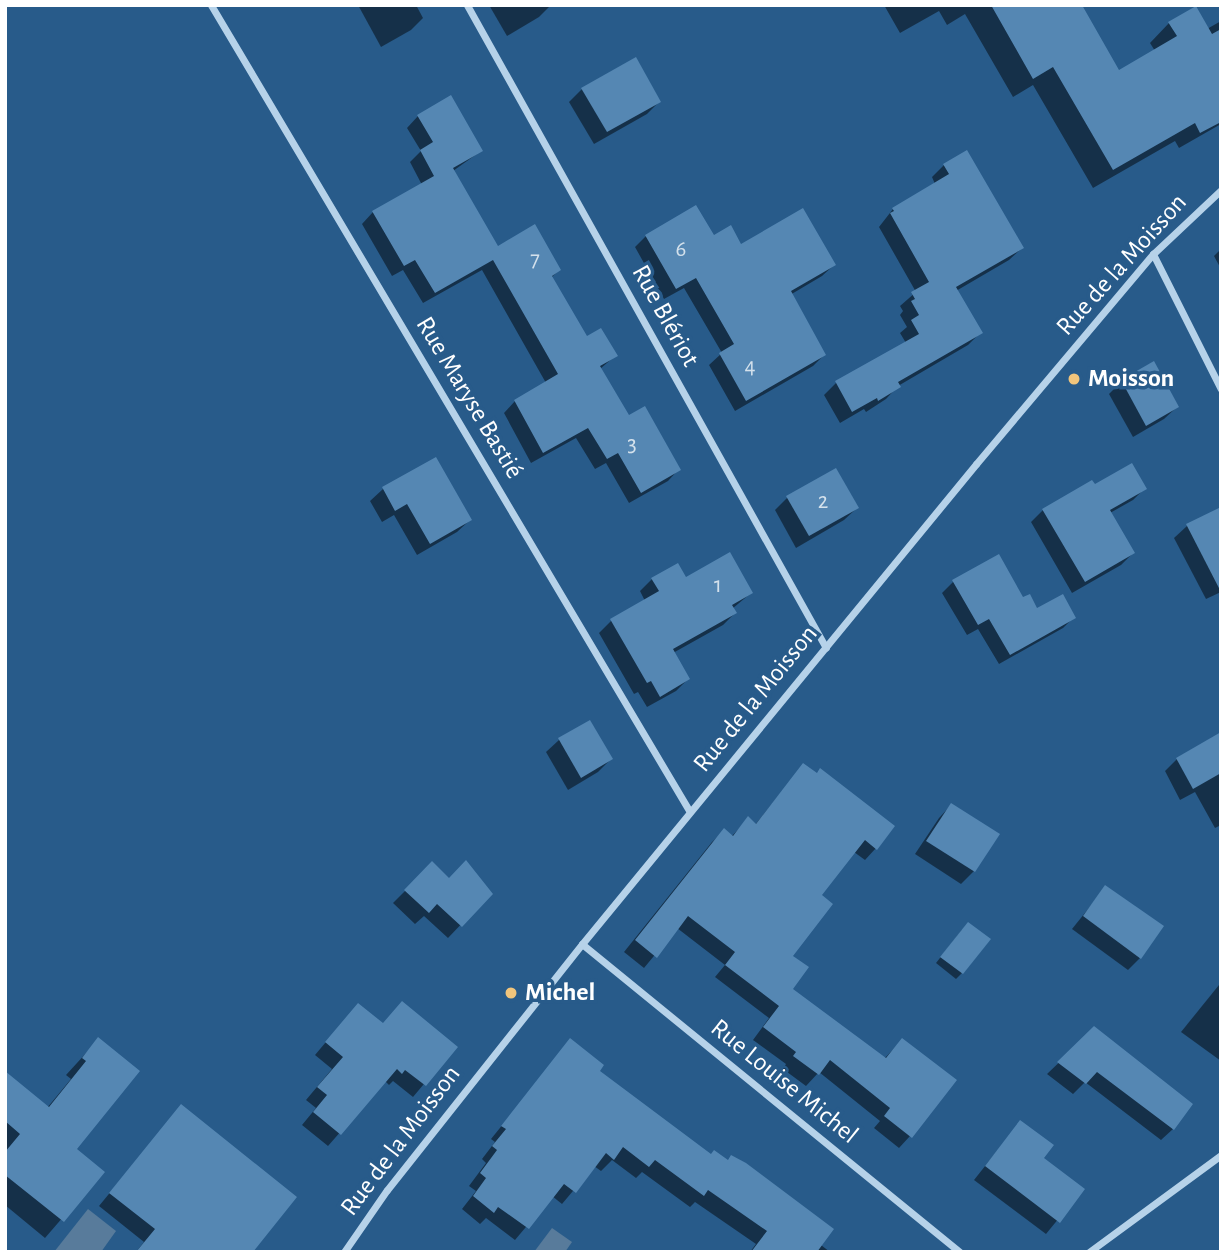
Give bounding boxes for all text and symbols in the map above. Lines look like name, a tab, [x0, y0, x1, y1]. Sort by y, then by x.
street label: Rue de la Moisson	[1050, 188, 1194, 342]
house number: 6	[676, 236, 686, 264]
house number: 7	[530, 246, 540, 274]
street label: Rue Blériot	[624, 260, 706, 372]
street label: Rue Maryse Bastié	[408, 311, 530, 485]
house number: 4	[744, 353, 756, 381]
place label: Moisson	[1088, 363, 1174, 395]
marker: Moisson	[1066, 371, 1082, 387]
house number: 3	[627, 431, 637, 459]
house number: 2	[818, 488, 828, 516]
house number: 1	[714, 572, 722, 600]
street label: Rue de la Moisson	[687, 619, 825, 779]
place label: Michel	[525, 977, 595, 1009]
marker: Michel	[503, 985, 519, 1001]
street label: Rue Louise Michel	[704, 1013, 864, 1151]
street label: Rue de la Moisson	[334, 1060, 468, 1222]

